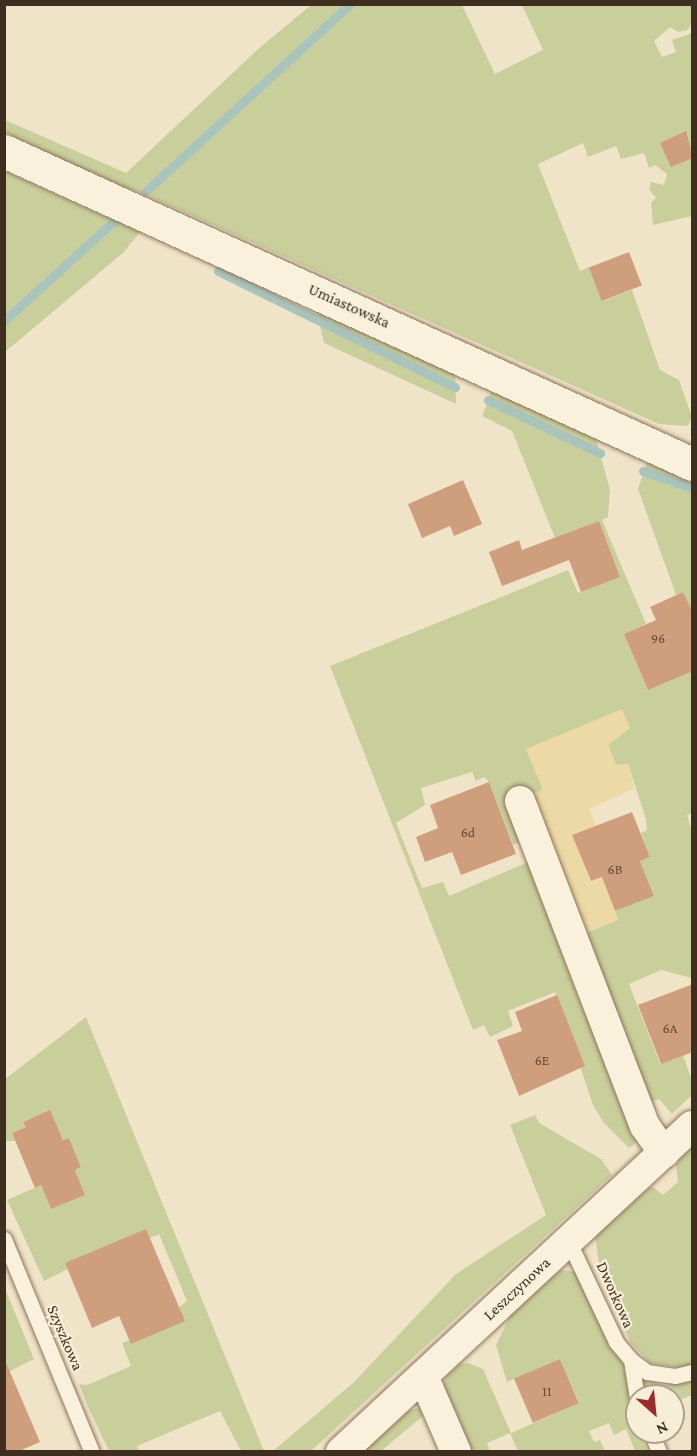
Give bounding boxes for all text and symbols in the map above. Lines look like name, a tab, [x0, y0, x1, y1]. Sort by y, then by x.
street label: Umiastowska	[305, 280, 393, 332]
house number: 96	[651, 630, 665, 646]
house number: 6d	[461, 824, 475, 840]
house number: 6B	[608, 861, 622, 877]
house number: 6A	[663, 1020, 677, 1036]
house number: 6E	[535, 1052, 549, 1068]
street label: Leszczynowa	[480, 1253, 554, 1325]
street label: Dworkowa	[592, 1259, 638, 1331]
street label: Szyszkowa	[43, 1302, 87, 1374]
house number: 11	[542, 1383, 552, 1399]
north arrow	[625, 1384, 685, 1444]
text: N	[654, 1419, 671, 1439]

